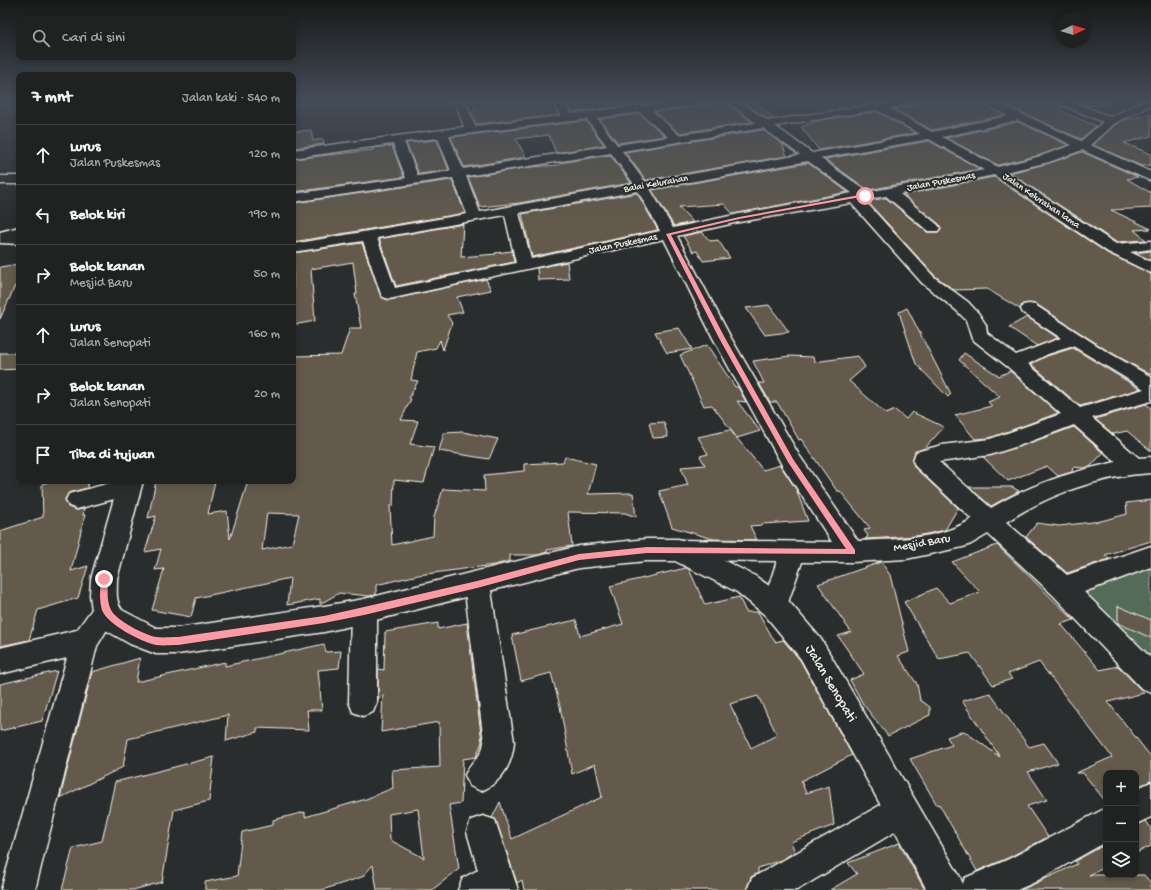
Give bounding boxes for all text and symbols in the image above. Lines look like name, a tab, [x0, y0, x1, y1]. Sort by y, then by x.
north arrow	[1055, 12, 1091, 48]
search box	[16, 16, 296, 60]
icon: search	[30, 27, 52, 49]
text: Cari di sini	[62, 29, 125, 47]
text: 7 mnt	[32, 88, 72, 108]
text: Jalan kaki · 540 m	[182, 91, 280, 106]
text: Lurus	[70, 138, 100, 156]
icon: ahead	[32, 144, 54, 166]
text: 120 m	[249, 147, 280, 162]
text: Jalan Puskesmas	[70, 156, 160, 171]
street label: Jalan Puskesmas	[906, 169, 976, 194]
street label: Jalan Kelurahan lama	[1000, 171, 1082, 232]
street label: Balai Kelurahan	[622, 172, 689, 196]
route start	[856, 187, 874, 205]
icon: left	[32, 204, 54, 226]
text: Belok kiri	[70, 206, 125, 224]
text: 190 m	[249, 207, 280, 222]
street label: Jalan Puskesmas	[588, 231, 658, 257]
text: Belok kanan	[70, 258, 144, 276]
icon: right	[32, 264, 54, 286]
text: 50 m	[253, 267, 280, 282]
text: Mesjid Baru	[70, 276, 132, 291]
text: Lurus	[70, 318, 100, 336]
icon: ahead	[32, 324, 54, 346]
text: 160 m	[248, 327, 280, 342]
text: Jalan Senopati	[70, 336, 151, 351]
text: Belok kanan	[70, 378, 144, 396]
icon: right	[32, 384, 54, 406]
text: 20 m	[254, 387, 280, 402]
text: Jalan Senopati	[70, 396, 151, 411]
icon: arrive	[32, 444, 54, 466]
text: Tiba di tujuan	[70, 446, 154, 464]
street label: Mesjid Baru	[892, 532, 952, 556]
route end	[95, 570, 113, 588]
street label: Jalan Senopati	[800, 642, 860, 726]
map controls	[1103, 770, 1139, 878]
button: +	[1103, 770, 1139, 806]
button: −	[1103, 806, 1139, 842]
button: layers	[1103, 842, 1139, 878]

